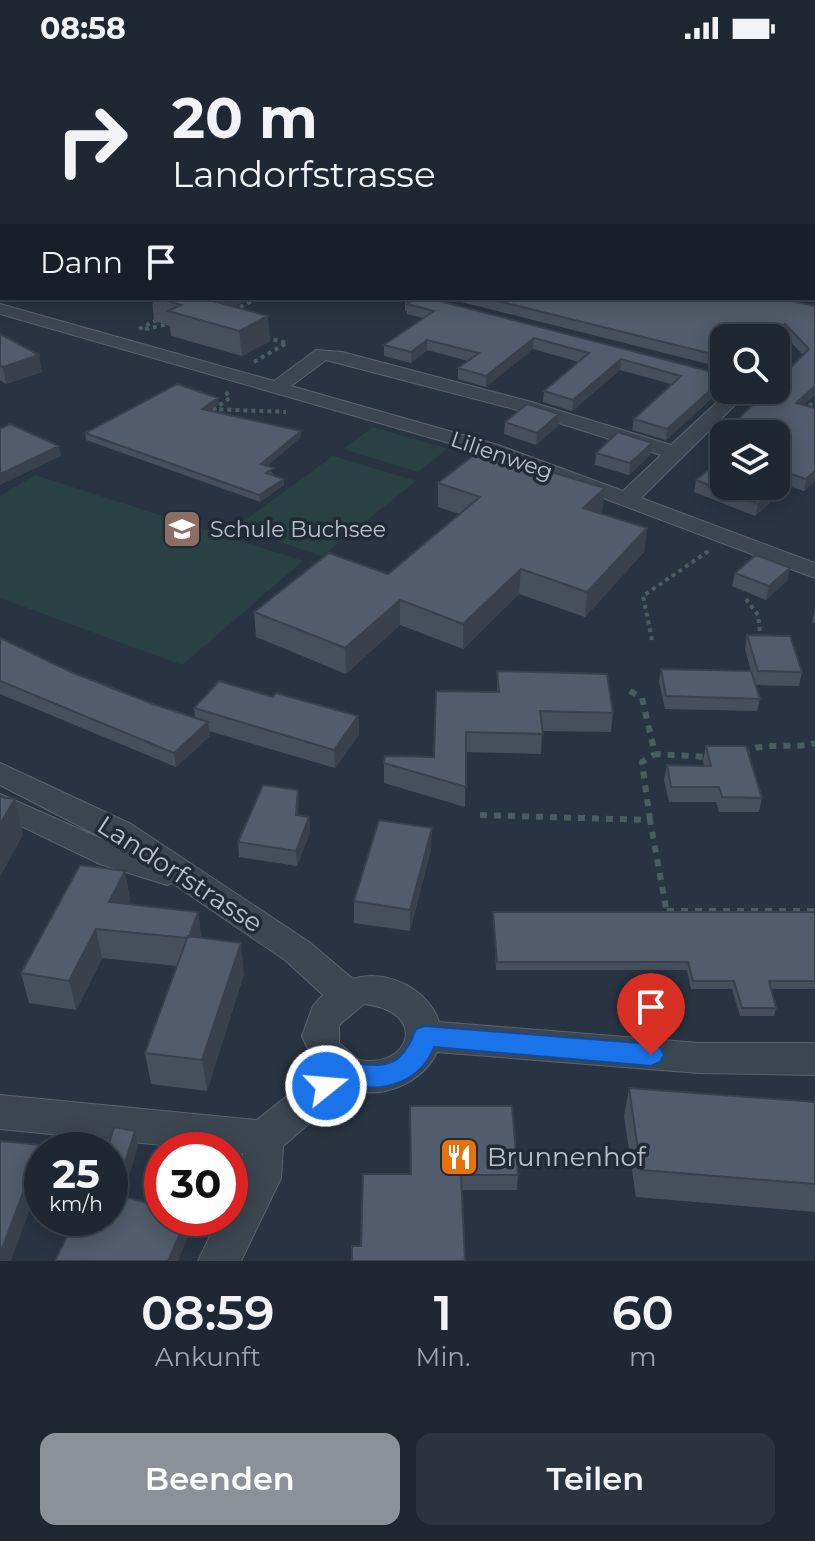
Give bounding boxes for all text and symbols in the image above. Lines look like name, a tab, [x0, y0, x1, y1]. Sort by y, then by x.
text: 08:58	[40, 10, 126, 47]
text: 20 m	[172, 84, 318, 152]
icon: right	[40, 88, 144, 192]
text: Landorfstrasse	[172, 152, 436, 196]
icon: arrive	[139, 240, 183, 284]
text: Dann	[40, 244, 123, 281]
map controls	[710, 324, 790, 500]
button: search	[710, 324, 790, 404]
button: layers	[710, 420, 790, 500]
street label: Lilienweg	[447, 425, 556, 485]
school or university icon: Schule Buchsee	[161, 508, 203, 550]
place label: Schule Buchsee	[210, 516, 386, 543]
street label: Landorfstrasse	[91, 809, 269, 939]
pin	[617, 973, 685, 1055]
icon: arrive	[629, 985, 673, 1029]
position arrow	[284, 1044, 368, 1128]
speed limit sign: 30	[144, 1132, 248, 1236]
restaurant icon: Brunnenhof	[438, 1136, 480, 1178]
place label: Brunnenhof	[487, 1141, 647, 1173]
text: 25	[52, 1149, 100, 1198]
text: km/h	[49, 1192, 103, 1216]
text: 08:59	[141, 1284, 275, 1342]
text: 1	[434, 1284, 452, 1342]
text: 60	[612, 1284, 674, 1342]
text: Ankunft	[155, 1341, 261, 1373]
text: Min.	[416, 1341, 470, 1373]
text: m	[629, 1341, 657, 1373]
button: Beenden	[40, 1433, 400, 1525]
button: Teilen	[416, 1433, 775, 1525]

